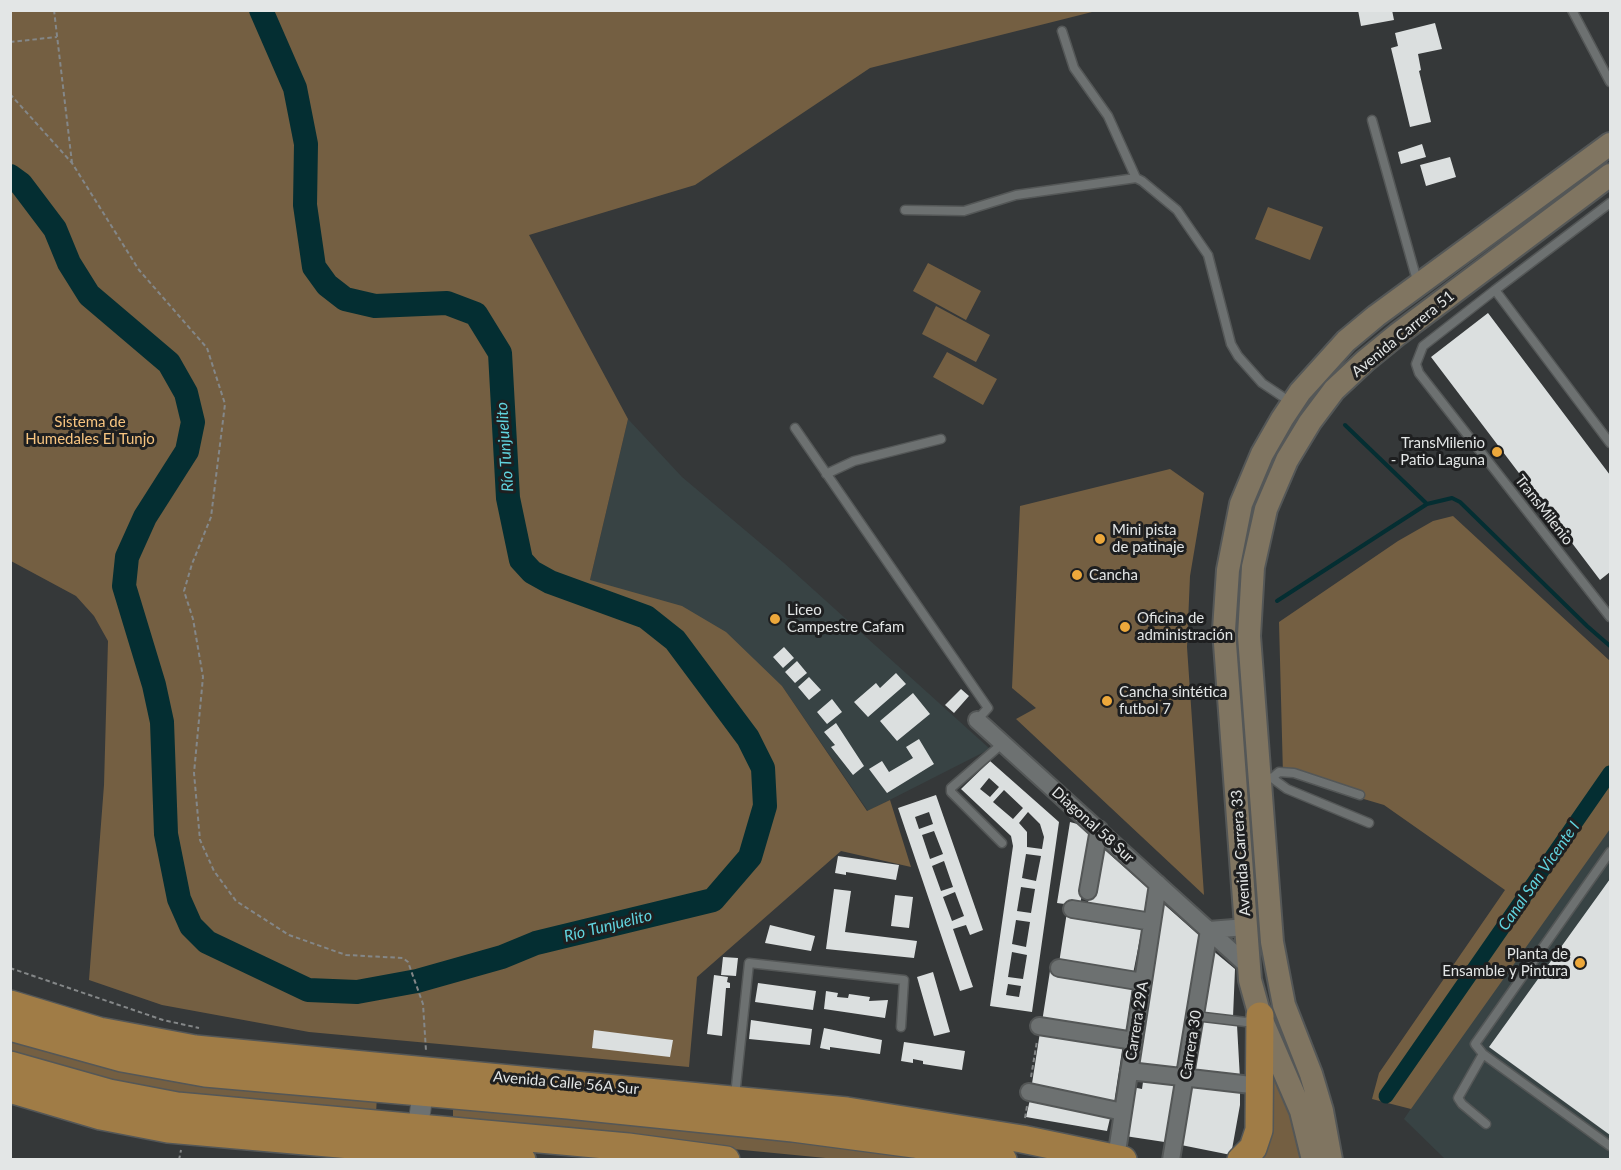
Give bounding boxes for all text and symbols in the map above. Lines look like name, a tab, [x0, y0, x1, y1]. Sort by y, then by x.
street label: Avenida Carrera 51	[1348, 287, 1458, 381]
water label: Río Tunjuelito	[492, 401, 518, 493]
park label: Sistema de Humedales El Tunjo	[25, 413, 155, 448]
place label: TransMilenio - Patio Laguna	[1391, 434, 1485, 469]
marker: TransMilenio - Patio Laguna	[1490, 445, 1504, 459]
street label: TransMilenio	[1511, 471, 1577, 549]
place label: Mini pista de patinaje	[1112, 521, 1185, 556]
marker: Mini pista de patinaje	[1093, 532, 1107, 546]
place label: Cancha	[1089, 566, 1138, 584]
marker: Cancha	[1070, 568, 1084, 582]
place label: Liceo Campestre Cafam	[787, 601, 904, 636]
place label: Oficina de administración	[1137, 609, 1233, 644]
marker: Liceo Campestre Cafam	[768, 612, 782, 626]
marker: Oficina de administración	[1118, 620, 1132, 634]
place label: Cancha sintética futbol 7	[1119, 683, 1227, 718]
marker: Cancha sintética futbol 7	[1100, 694, 1114, 708]
street label: Diagonal 58 Sur	[1048, 783, 1138, 867]
street label: Avenida Carrera 33	[1228, 789, 1254, 917]
water label: Canal San Vicente I	[1494, 818, 1584, 934]
water label: Río Tunjuelito	[562, 906, 654, 946]
place label: Planta de Ensamble y Pintura	[1442, 945, 1568, 980]
marker: Planta de Ensamble y Pintura	[1573, 956, 1587, 970]
street label: Carrera 29A	[1122, 980, 1152, 1062]
street label: Carrera 30	[1177, 1009, 1205, 1081]
street label: Avenida Calle 56A Sur	[492, 1068, 640, 1098]

